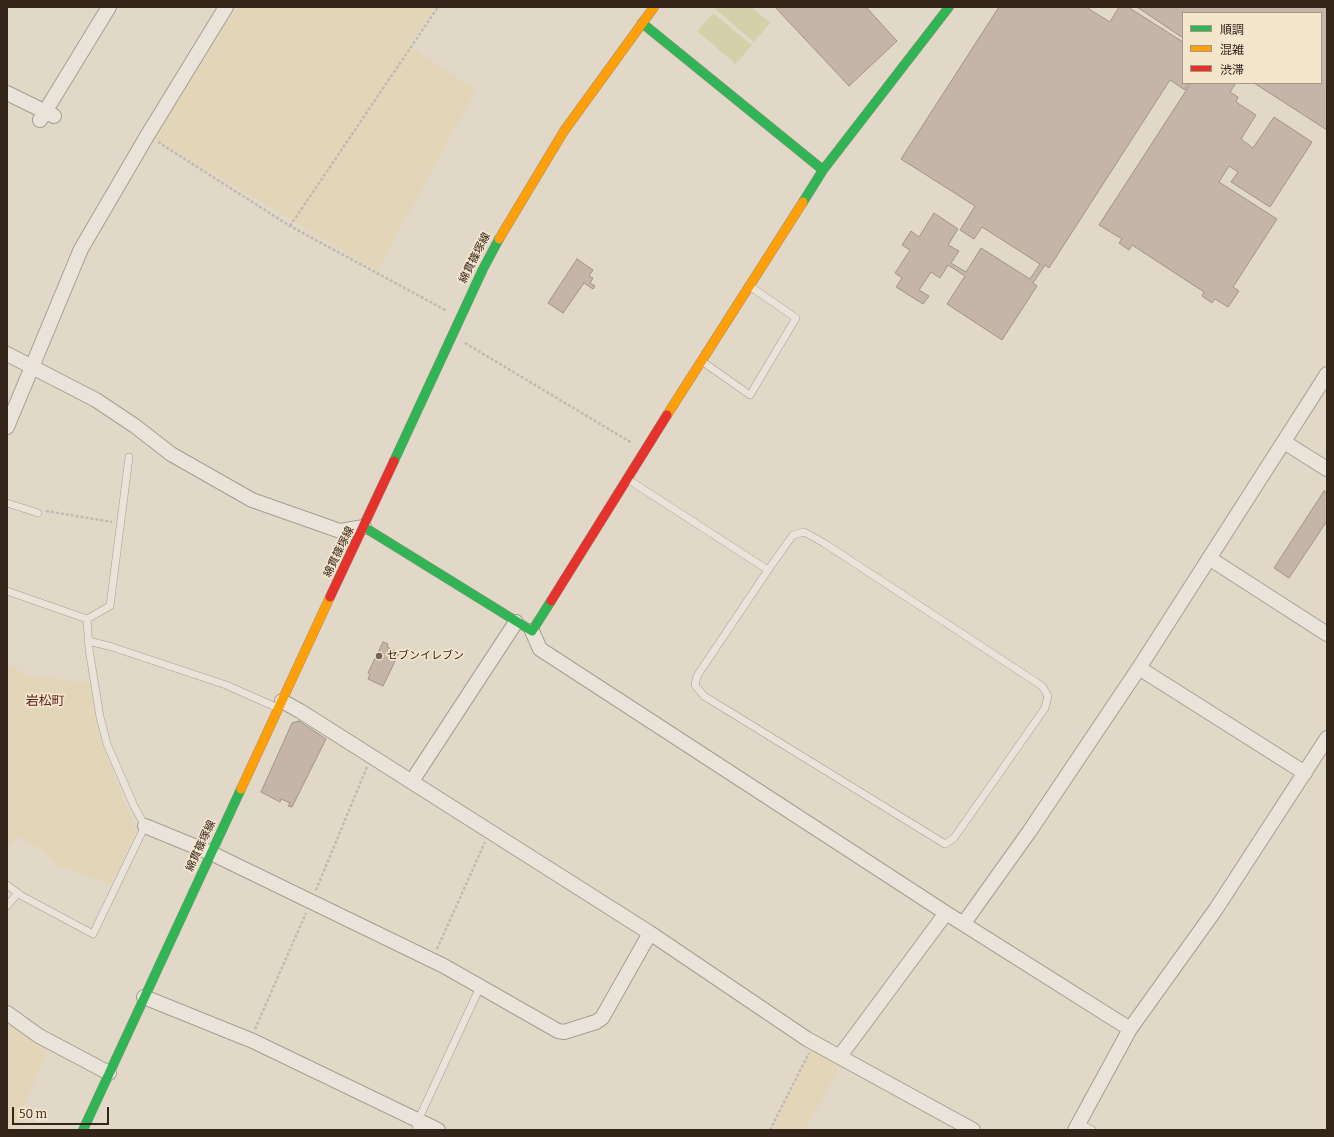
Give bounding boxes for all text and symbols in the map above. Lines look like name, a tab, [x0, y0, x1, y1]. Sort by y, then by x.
legend	[1182, 12, 1322, 84]
text: 順調	[1220, 23, 1244, 37]
text: 混雑	[1220, 43, 1244, 57]
text: 渋滞	[1220, 63, 1244, 77]
street label: 綿貫篠塚線	[457, 231, 493, 285]
street label: 綿貫篠塚線	[321, 524, 357, 580]
place label: セブンイレブン	[387, 649, 464, 663]
marker: セブンイレブン	[374, 651, 384, 661]
district label: 岩松町	[26, 693, 64, 709]
street label: 綿貫篠塚線	[183, 818, 219, 874]
scale bar	[14, 1099, 111, 1125]
text: 50 m	[19, 1107, 47, 1121]

